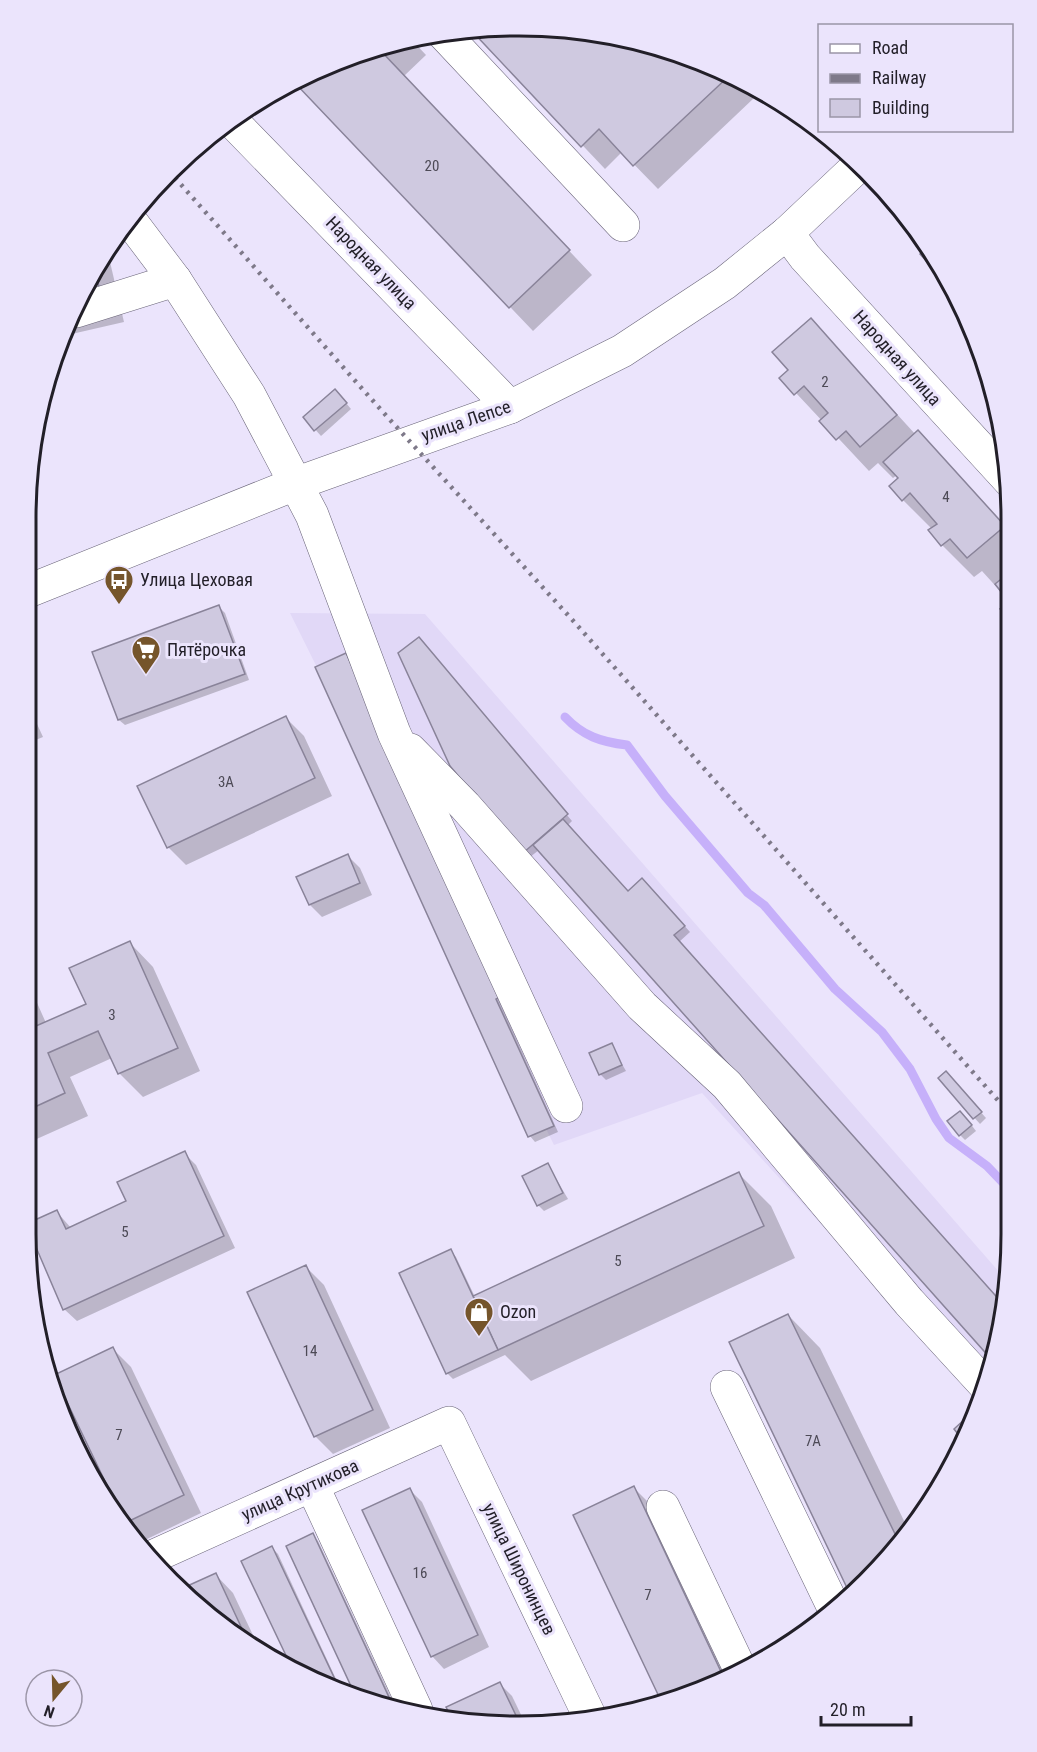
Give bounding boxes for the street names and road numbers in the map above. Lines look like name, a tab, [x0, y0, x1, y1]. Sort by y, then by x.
street label: Народная улица	[322, 212, 421, 313]
street label: Народная улица	[849, 306, 946, 410]
street label: улица Лепсе	[418, 395, 513, 446]
street label: улица Крутикова	[238, 1454, 362, 1525]
street label: улица Широнинцев	[478, 1500, 560, 1638]

